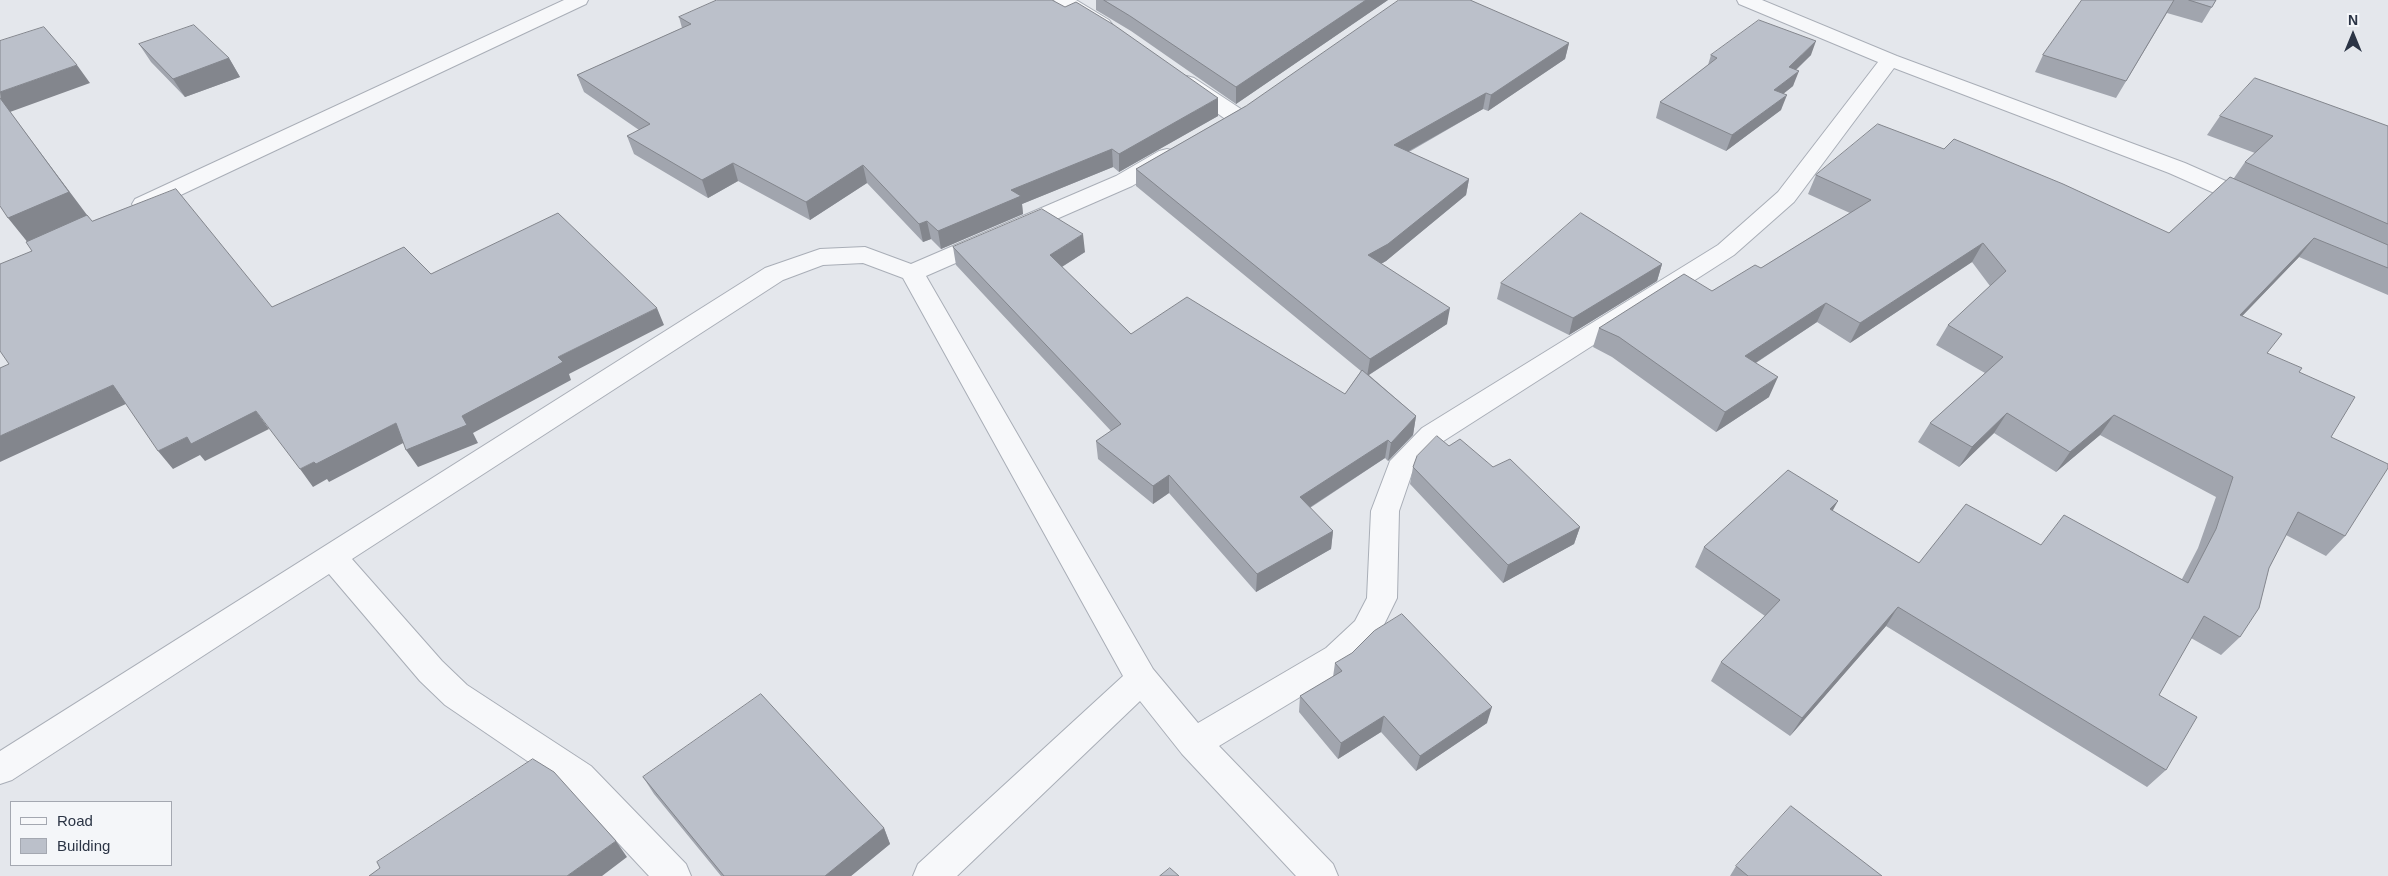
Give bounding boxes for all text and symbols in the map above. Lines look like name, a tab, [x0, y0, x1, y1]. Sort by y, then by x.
north arrow	[2328, 10, 2378, 60]
text: N	[2348, 12, 2358, 28]
legend	[10, 801, 172, 866]
text: Road	[57, 812, 93, 829]
text: Building	[57, 837, 110, 854]

